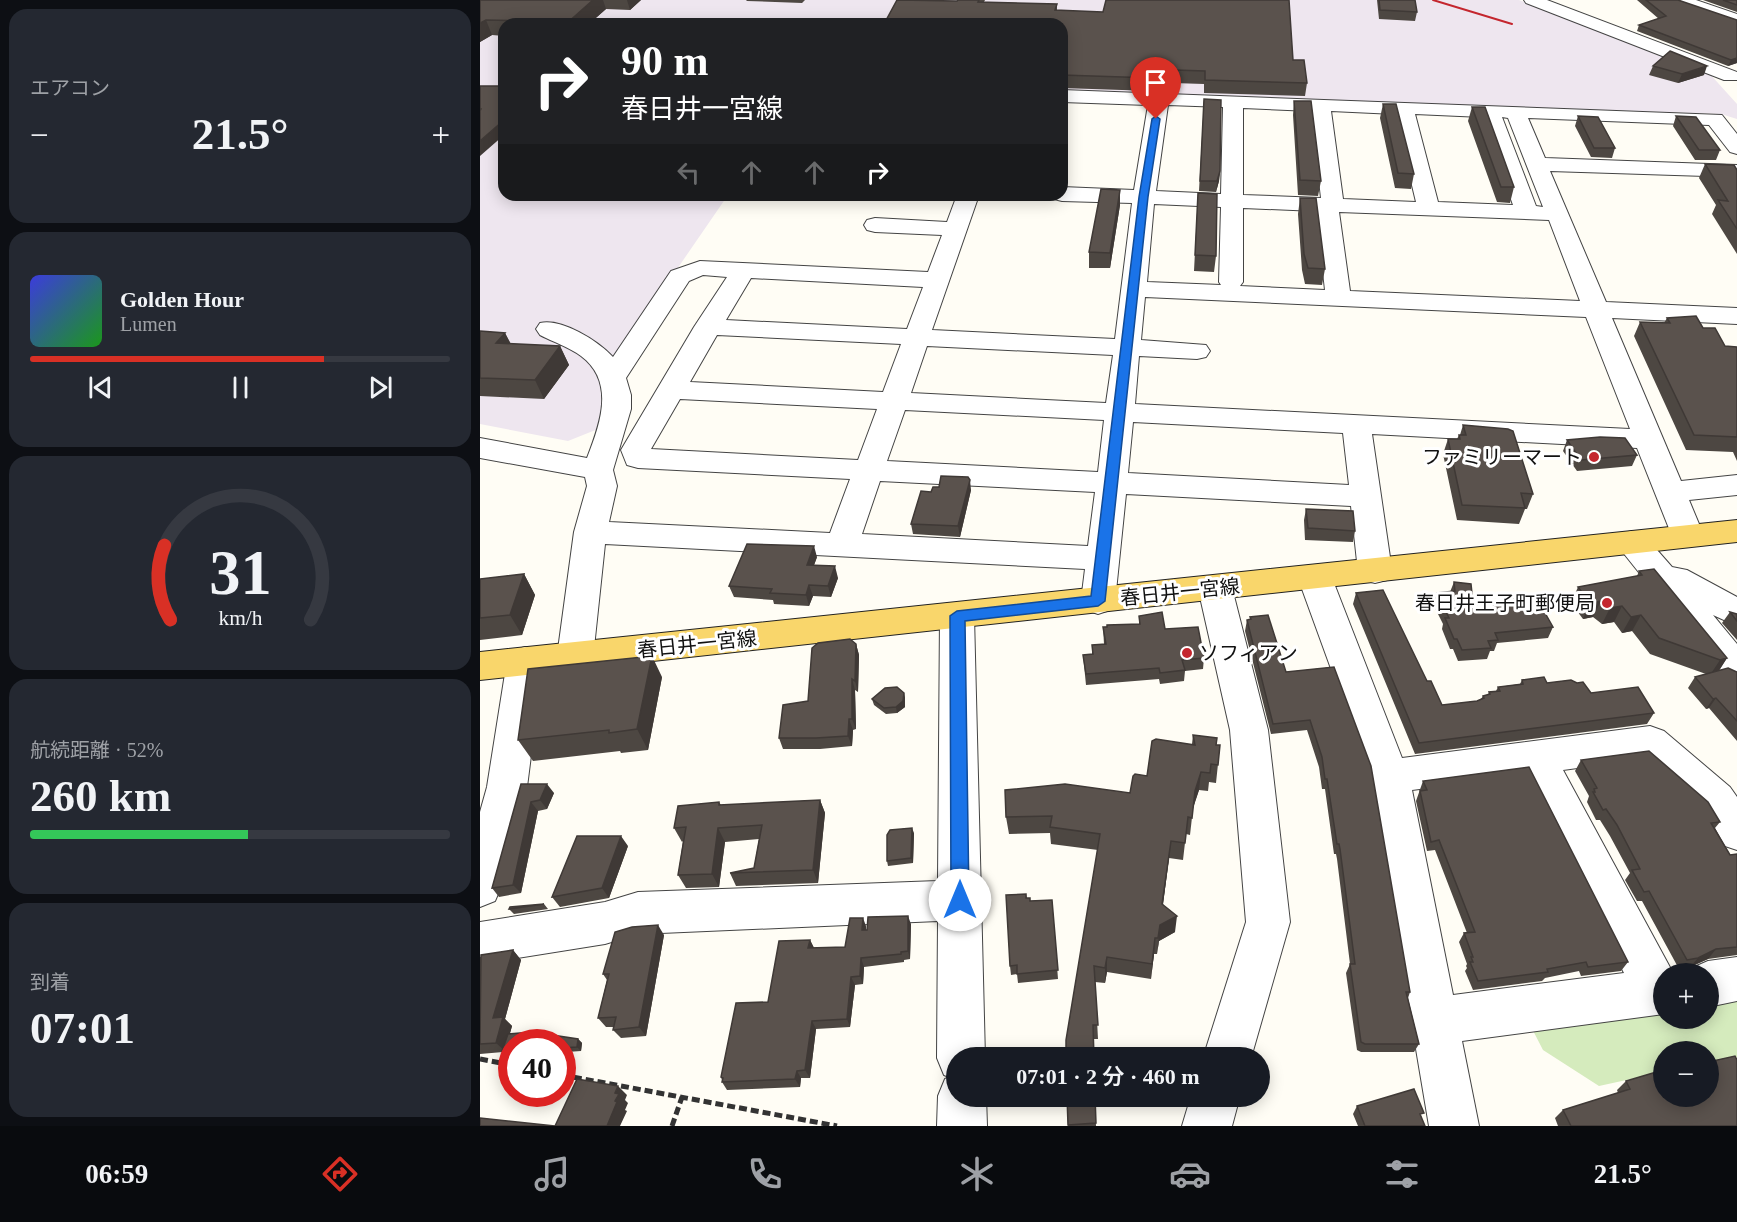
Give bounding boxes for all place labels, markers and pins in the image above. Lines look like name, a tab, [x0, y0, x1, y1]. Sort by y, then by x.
pin	[1130, 57, 1181, 119]
place label: ファミリーマート	[1422, 446, 1582, 468]
marker: ファミリーマート	[1587, 450, 1601, 464]
place label: 春日井王子町郵便局	[1415, 592, 1595, 614]
marker: 春日井王子町郵便局	[1600, 596, 1614, 610]
place label: ソフィアン	[1199, 642, 1298, 664]
marker: ソフィアン	[1180, 646, 1194, 660]

